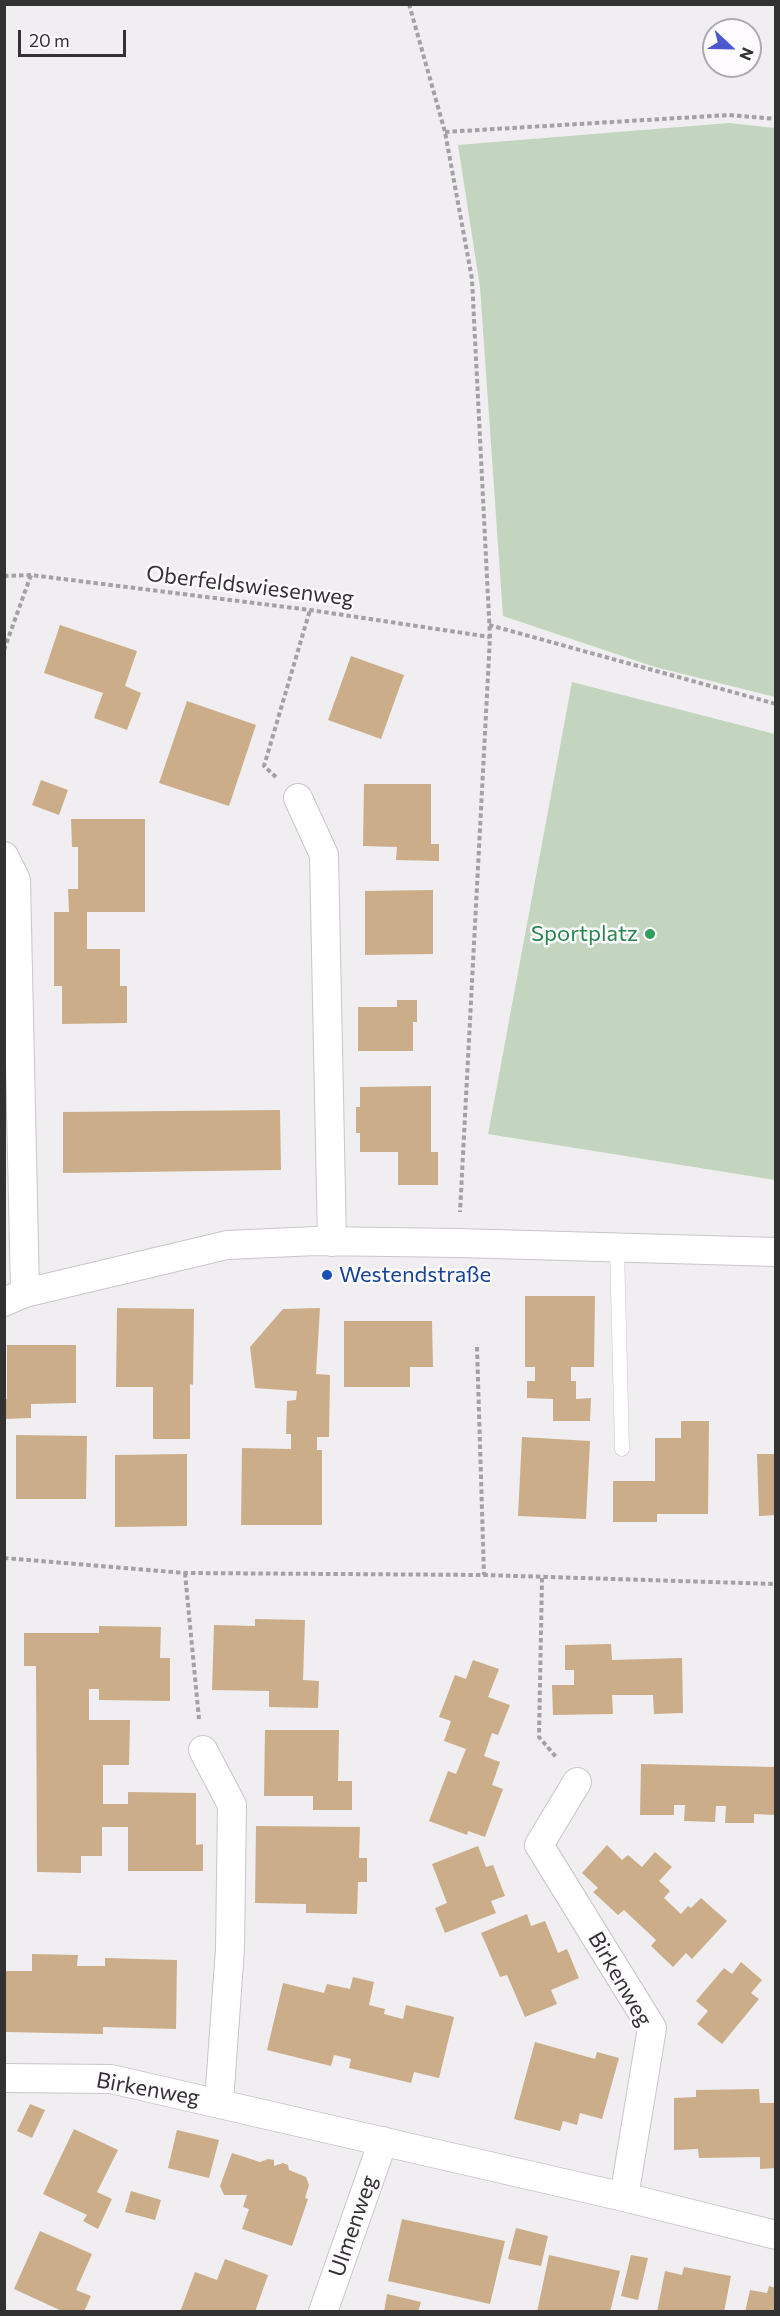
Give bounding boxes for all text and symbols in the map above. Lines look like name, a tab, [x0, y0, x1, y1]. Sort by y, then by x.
scale bar	[21, 18, 129, 56]
north arrow	[702, 18, 762, 78]
text: 20 m	[29, 29, 70, 51]
text: N	[736, 45, 758, 63]
street label: Oberfeldswiesenweg	[145, 560, 355, 612]
place label: Sportplatz	[531, 921, 638, 947]
marker: Sportplatz	[643, 927, 657, 941]
place label: Westendstraße	[339, 1262, 491, 1288]
marker: Westendstraße	[320, 1268, 334, 1282]
street label: Birkenweg	[582, 1927, 658, 2031]
street label: Birkenweg	[94, 2067, 202, 2111]
street label: Ulmenweg	[323, 2172, 383, 2280]

